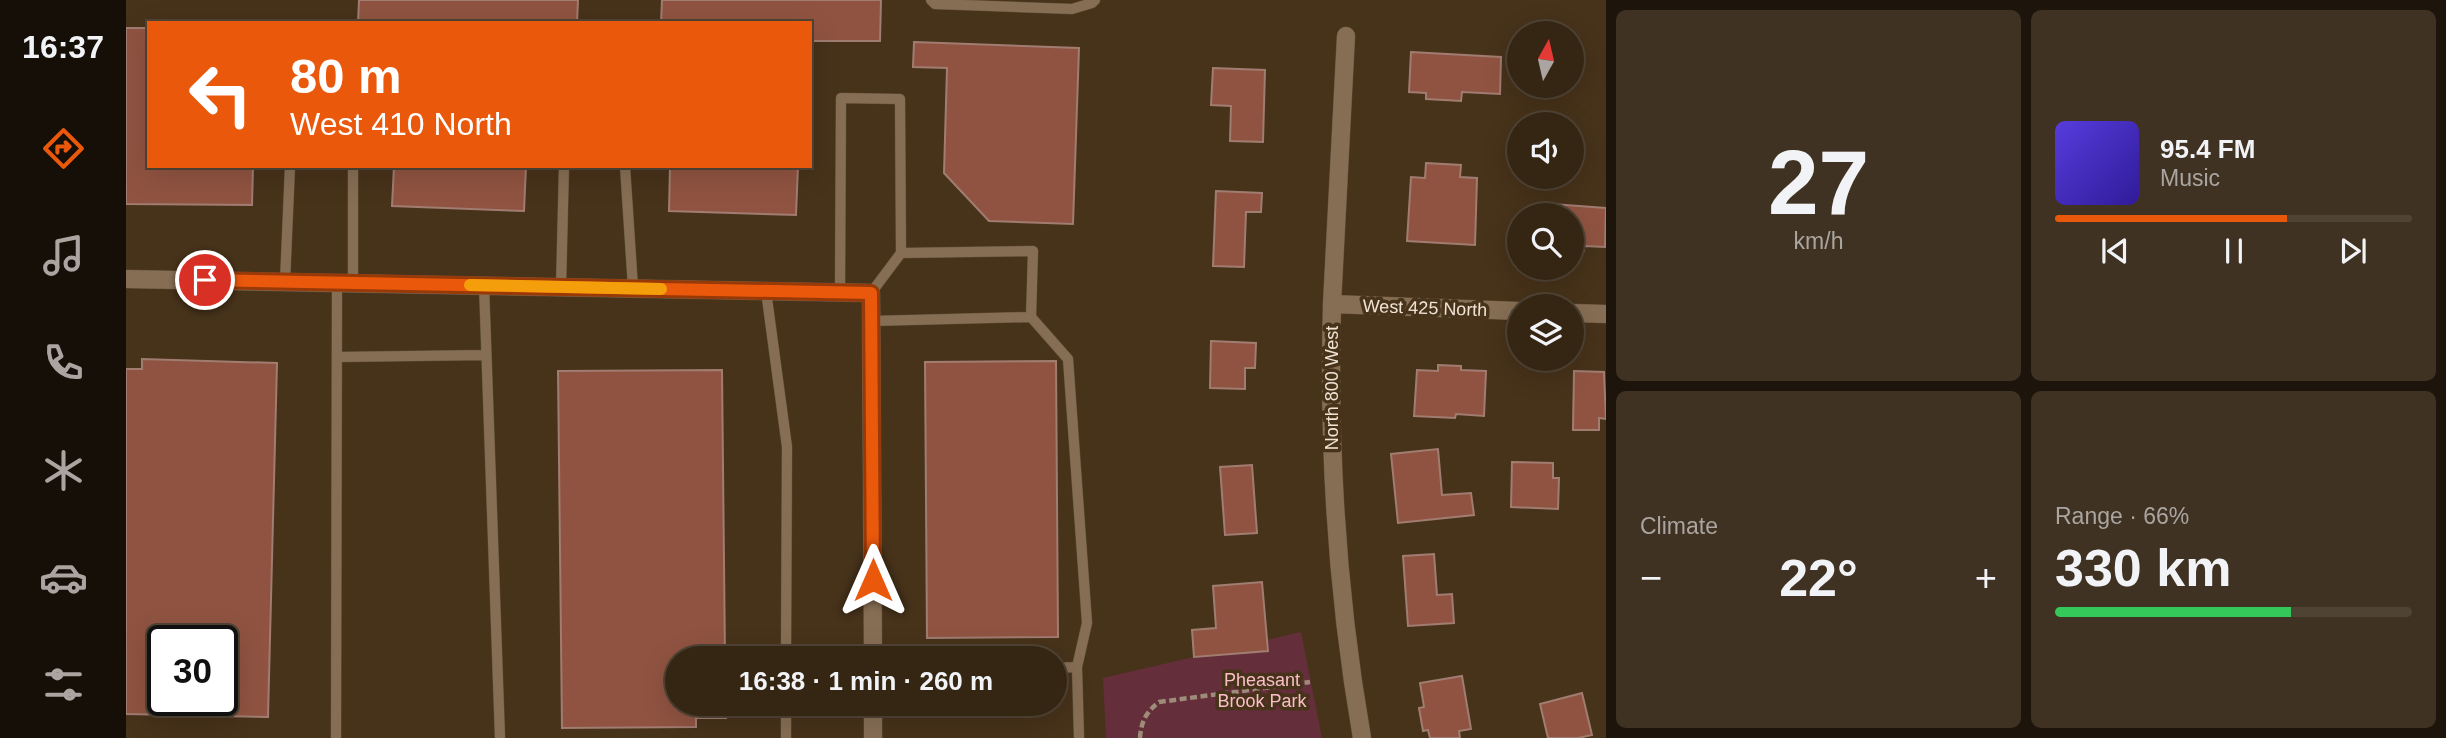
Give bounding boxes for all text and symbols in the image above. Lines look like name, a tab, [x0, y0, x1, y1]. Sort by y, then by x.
north arrow	[1507, 21, 1584, 98]
map controls	[1507, 21, 1584, 371]
text: 16:37	[22, 29, 104, 65]
icon: left	[175, 49, 266, 140]
text: 80 m	[290, 49, 402, 103]
text: West 410 North	[290, 106, 512, 142]
button: sound	[1507, 112, 1584, 189]
icon: directions	[39, 124, 88, 173]
text: 27	[1768, 132, 1869, 233]
text: 95.4 FM	[2160, 134, 2255, 164]
text: Music	[2160, 165, 2220, 191]
button: search	[1507, 203, 1584, 280]
text: km/h	[1794, 228, 1843, 254]
icon: music	[39, 231, 88, 280]
icon: previous	[2096, 232, 2134, 270]
icon: pause	[2215, 232, 2253, 270]
icon: next	[2334, 232, 2372, 270]
pin	[175, 250, 235, 310]
icon: arrive	[186, 261, 224, 299]
button: layers	[1507, 294, 1584, 371]
street label: West 425 North	[1362, 296, 1488, 320]
street label: North 800 West	[1322, 326, 1342, 450]
icon: phone	[39, 338, 88, 387]
icon: climate	[39, 446, 88, 495]
text: Range · 66%	[2055, 503, 2189, 529]
text: Climate	[1640, 513, 1718, 539]
text: 330 km	[2055, 539, 2231, 597]
position arrow	[836, 543, 910, 617]
text: 22°	[1779, 549, 1858, 607]
icon: car	[39, 553, 88, 602]
text: −	[1640, 557, 1662, 599]
text: +	[1975, 557, 1997, 599]
speed limit sign: 30	[147, 625, 238, 716]
icon: filters	[39, 660, 88, 709]
text: 16:38 · 1 min · 260 m	[739, 666, 993, 696]
park label: Pheasant Brook Park	[1217, 670, 1308, 711]

